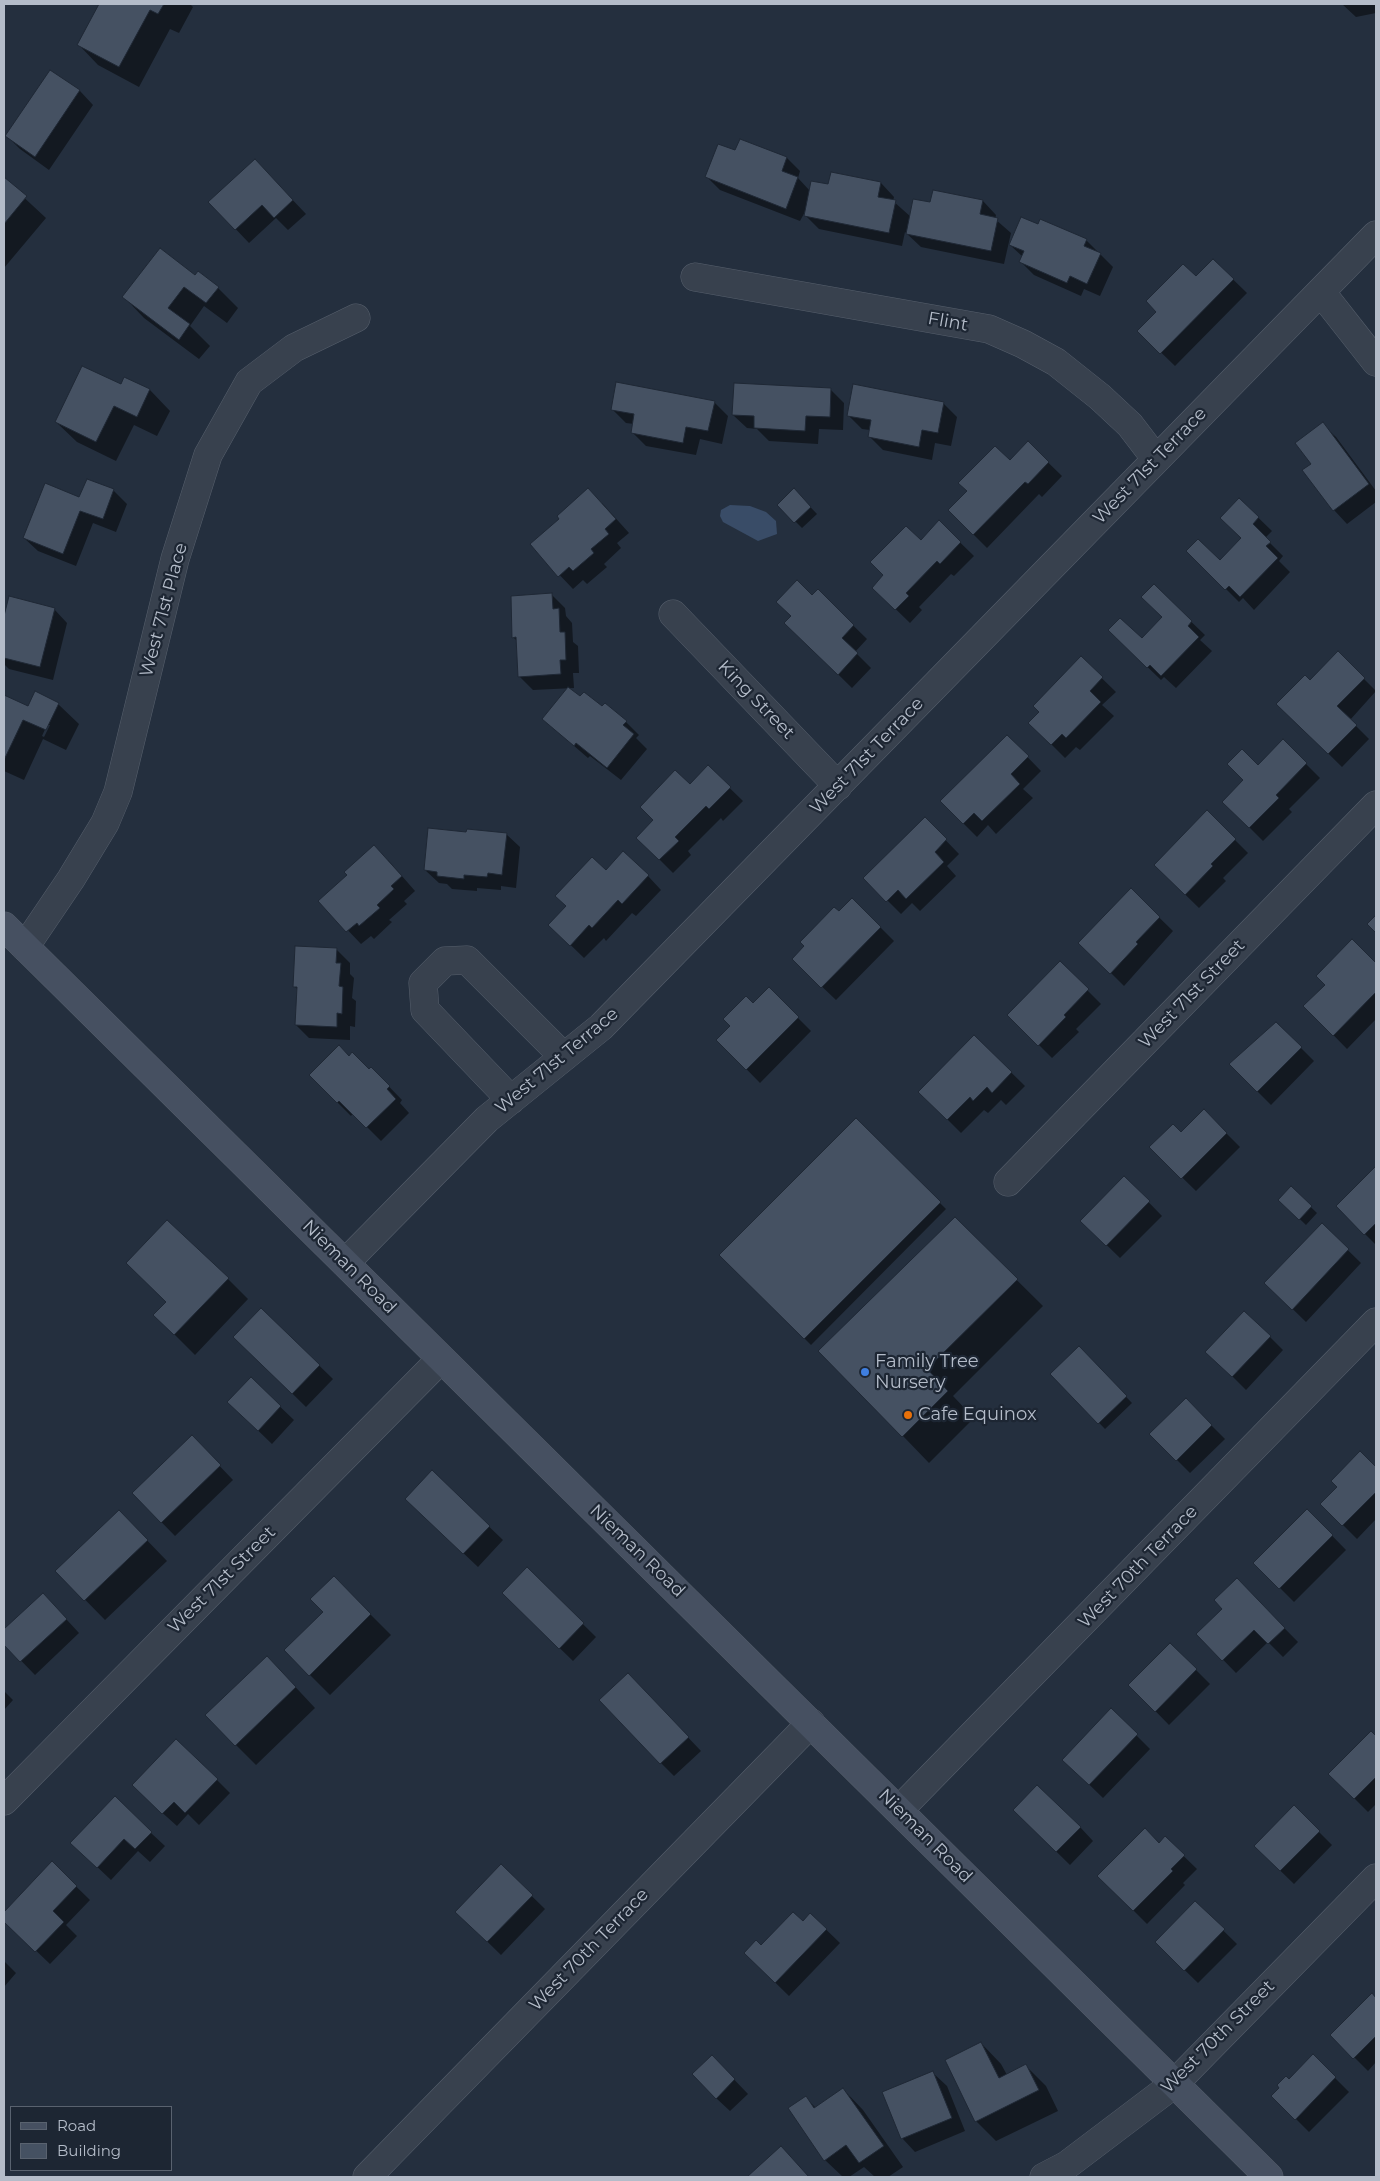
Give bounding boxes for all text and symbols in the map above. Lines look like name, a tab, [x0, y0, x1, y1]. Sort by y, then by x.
street label: Flint	[926, 308, 970, 336]
street label: West 71st Terrace	[1089, 403, 1211, 529]
street label: West 71st Place	[136, 541, 192, 679]
street label: King Street	[713, 656, 799, 744]
street label: West 71st Terrace	[806, 693, 928, 819]
street label: West 71st Street	[1134, 935, 1250, 1053]
street label: West 71st Terrace	[491, 1003, 623, 1119]
street label: Nieman Road	[298, 1216, 400, 1318]
place label: Family Tree Nursery	[875, 1351, 979, 1394]
marker: Family Tree Nursery	[859, 1366, 871, 1378]
place label: Cafe Equinox	[918, 1404, 1037, 1426]
marker: Cafe Equinox	[902, 1409, 914, 1421]
street label: Nieman Road	[585, 1500, 689, 1602]
street label: West 70th Terrace	[1074, 1501, 1202, 1633]
street label: West 71st Street	[164, 1522, 280, 1638]
street label: Nieman Road	[874, 1785, 976, 1887]
street label: West 70th Terrace	[525, 1884, 653, 2016]
street label: West 70th Street	[1157, 1976, 1279, 2098]
legend	[10, 2106, 172, 2171]
text: Road	[57, 2116, 96, 2135]
text: Building	[57, 2141, 121, 2160]

